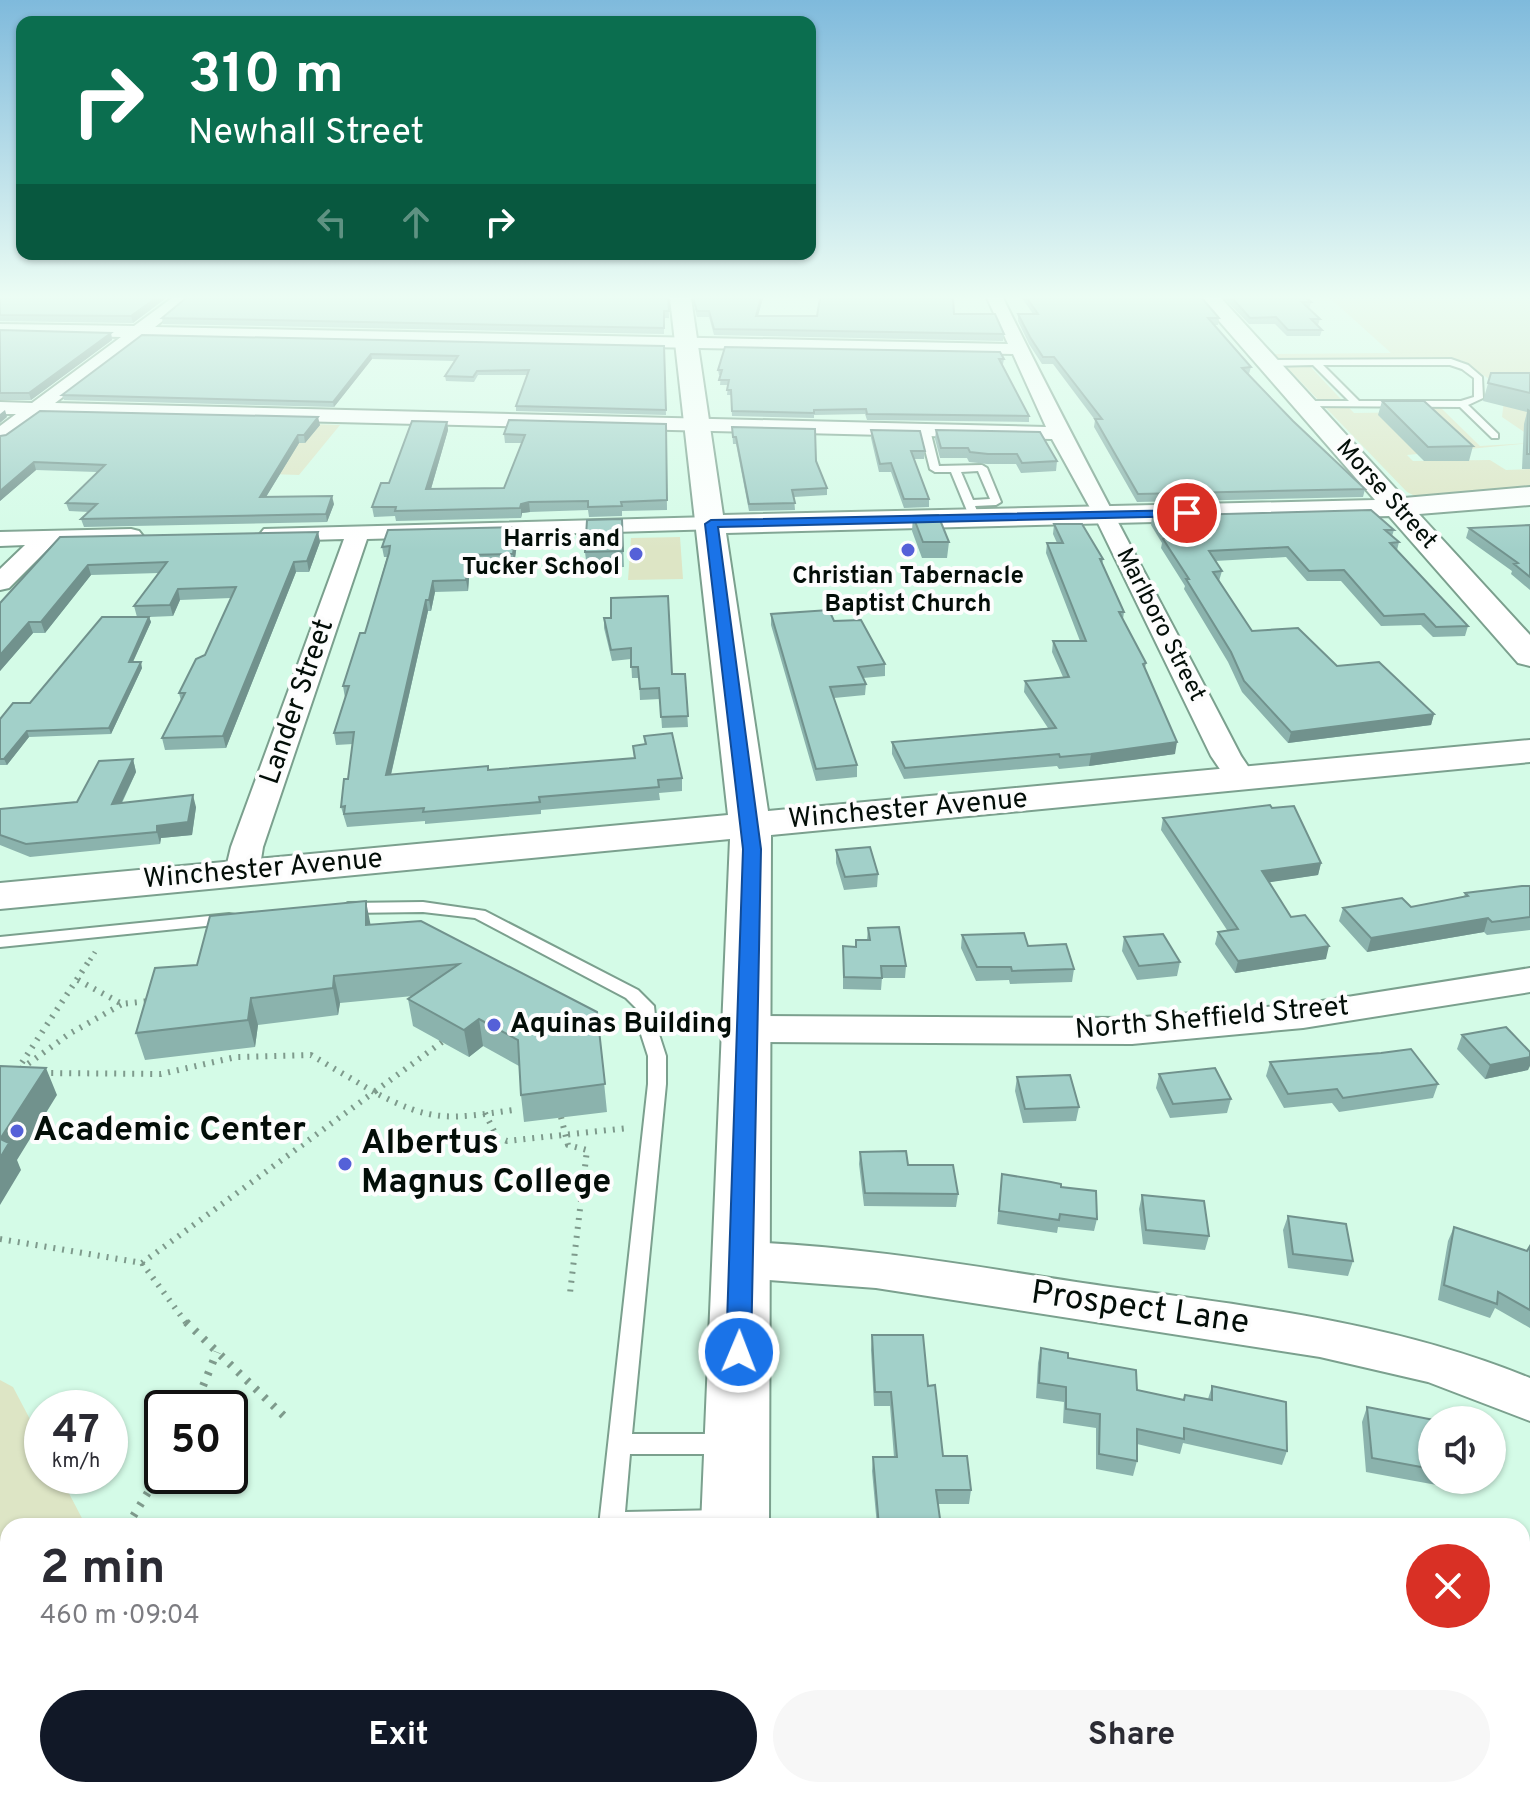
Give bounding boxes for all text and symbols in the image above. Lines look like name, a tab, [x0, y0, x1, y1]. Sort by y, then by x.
text: 310 m	[188, 42, 344, 112]
icon: right	[56, 48, 160, 152]
text: Newhall Street	[188, 111, 424, 157]
icon: left	[310, 200, 354, 244]
icon: ahead	[394, 200, 438, 244]
icon: right	[478, 200, 522, 244]
street label: Morse Street	[1329, 434, 1443, 556]
pin	[1153, 479, 1221, 547]
icon: arrive	[1165, 491, 1209, 535]
place label: Harris and Tucker School	[462, 525, 620, 583]
marker: Christian Tabernacle Baptist Church	[899, 541, 917, 559]
street label: Marlboro Street	[1108, 543, 1212, 707]
marker: Harris and Tucker School	[627, 545, 645, 563]
place label: Christian Tabernacle Baptist Church	[792, 562, 1024, 620]
street label: Lander Street	[253, 615, 343, 789]
street label: Winchester Avenue	[787, 782, 1029, 838]
street label: Winchester Avenue	[142, 842, 384, 898]
street label: North Sheffield Street	[1074, 989, 1350, 1049]
place label: Aquinas Building	[510, 1007, 732, 1043]
marker: Aquinas Building	[485, 1016, 503, 1034]
place label: Academic Center	[33, 1110, 306, 1153]
marker: Academic Center	[8, 1122, 26, 1140]
place label: Albertus Magnus College	[361, 1123, 611, 1205]
marker: Albertus Magnus College	[336, 1155, 354, 1173]
street label: Prospect Lane	[1028, 1272, 1252, 1346]
position arrow	[697, 1310, 781, 1394]
speed limit sign: 50	[144, 1390, 248, 1494]
map controls	[1418, 1406, 1506, 1494]
button: sound	[1418, 1406, 1506, 1494]
text: 47	[52, 1407, 100, 1457]
text: km/h	[52, 1449, 100, 1475]
text: 2 min	[40, 1540, 165, 1600]
button: close	[1406, 1544, 1490, 1628]
text: 460 m · 09:04	[40, 1600, 200, 1633]
button: Exit	[40, 1690, 757, 1782]
button: Share	[773, 1690, 1490, 1782]

